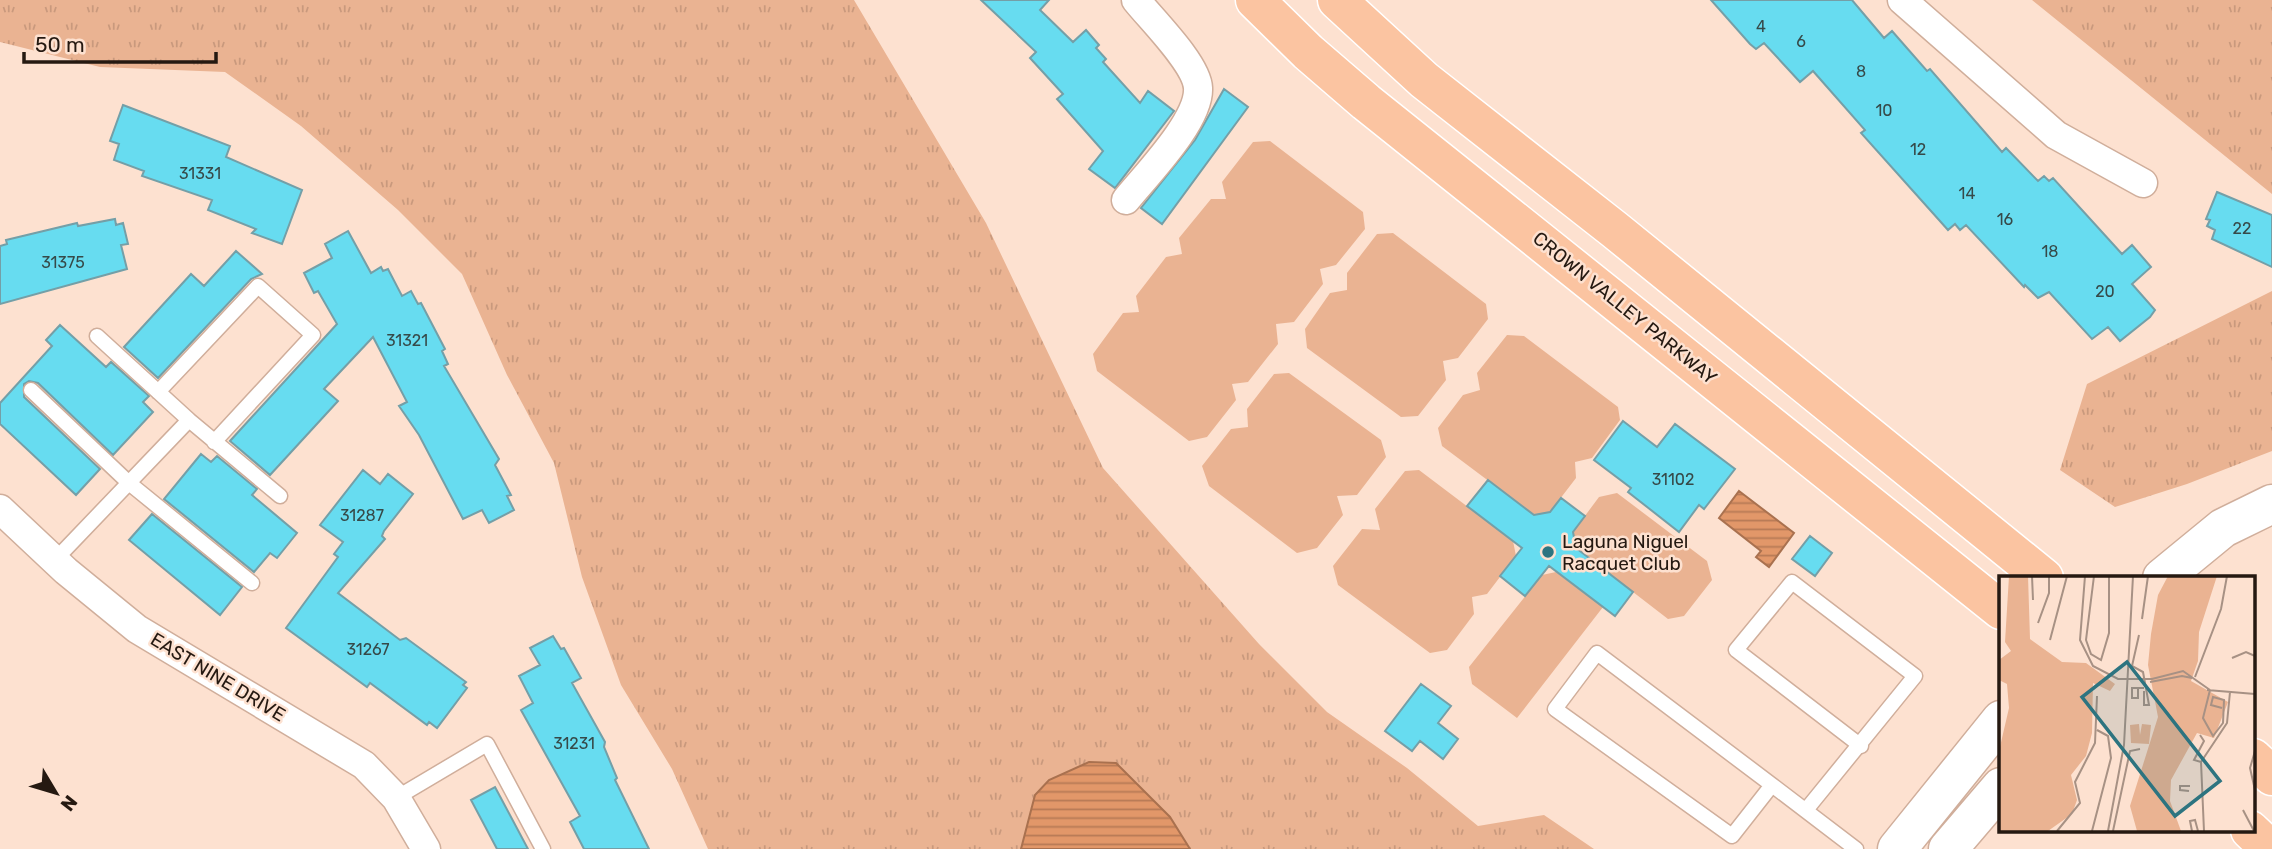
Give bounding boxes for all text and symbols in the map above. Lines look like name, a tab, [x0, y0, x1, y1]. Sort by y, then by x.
house number: 4	[1756, 17, 1766, 36]
scale bar	[24, 21, 217, 65]
text: 50 m	[35, 32, 85, 57]
house number: 6	[1796, 32, 1806, 51]
house number: 8	[1856, 62, 1866, 81]
house number: 10	[1875, 101, 1893, 120]
house number: 12	[1910, 140, 1926, 159]
house number: 31331	[179, 164, 221, 183]
house number: 14	[1959, 184, 1975, 203]
house number: 16	[1997, 210, 2014, 229]
house number: 22	[2233, 219, 2251, 238]
street label: CROWN VALLEY PARKWAY	[1528, 227, 1722, 389]
house number: 18	[2041, 242, 2059, 261]
house number: 31375	[41, 253, 85, 272]
house number: 20	[2095, 282, 2115, 301]
house number: 31321	[386, 331, 428, 350]
house number: 31102	[1652, 470, 1694, 489]
house number: 31287	[340, 506, 384, 525]
place label: Laguna Niguel Racquet Club	[1562, 530, 1688, 575]
marker: Laguna Niguel Racquet Club	[1540, 544, 1556, 560]
inset map	[1999, 576, 2254, 832]
street label: EAST NINE DRIVE	[146, 628, 290, 726]
house number: 31267	[347, 640, 389, 659]
house number: 31231	[553, 734, 595, 753]
north arrow	[21, 758, 91, 828]
text: N	[56, 791, 82, 816]

